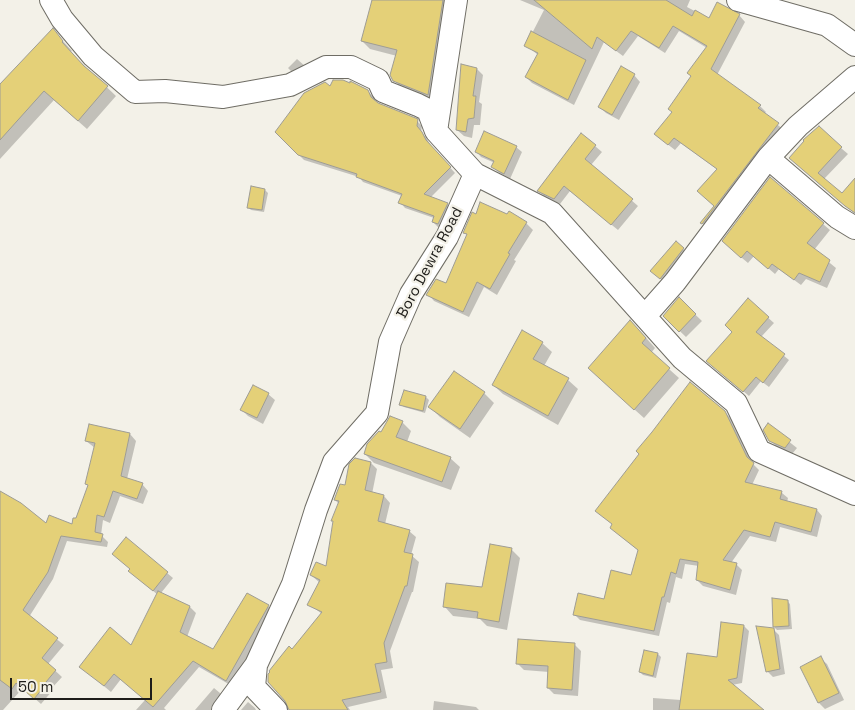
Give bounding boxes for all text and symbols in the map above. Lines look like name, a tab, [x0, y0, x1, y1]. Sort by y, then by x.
street label: Boro Dewra Road	[393, 204, 467, 322]
scale bar	[12, 668, 155, 700]
text: 50 m	[18, 677, 53, 696]

